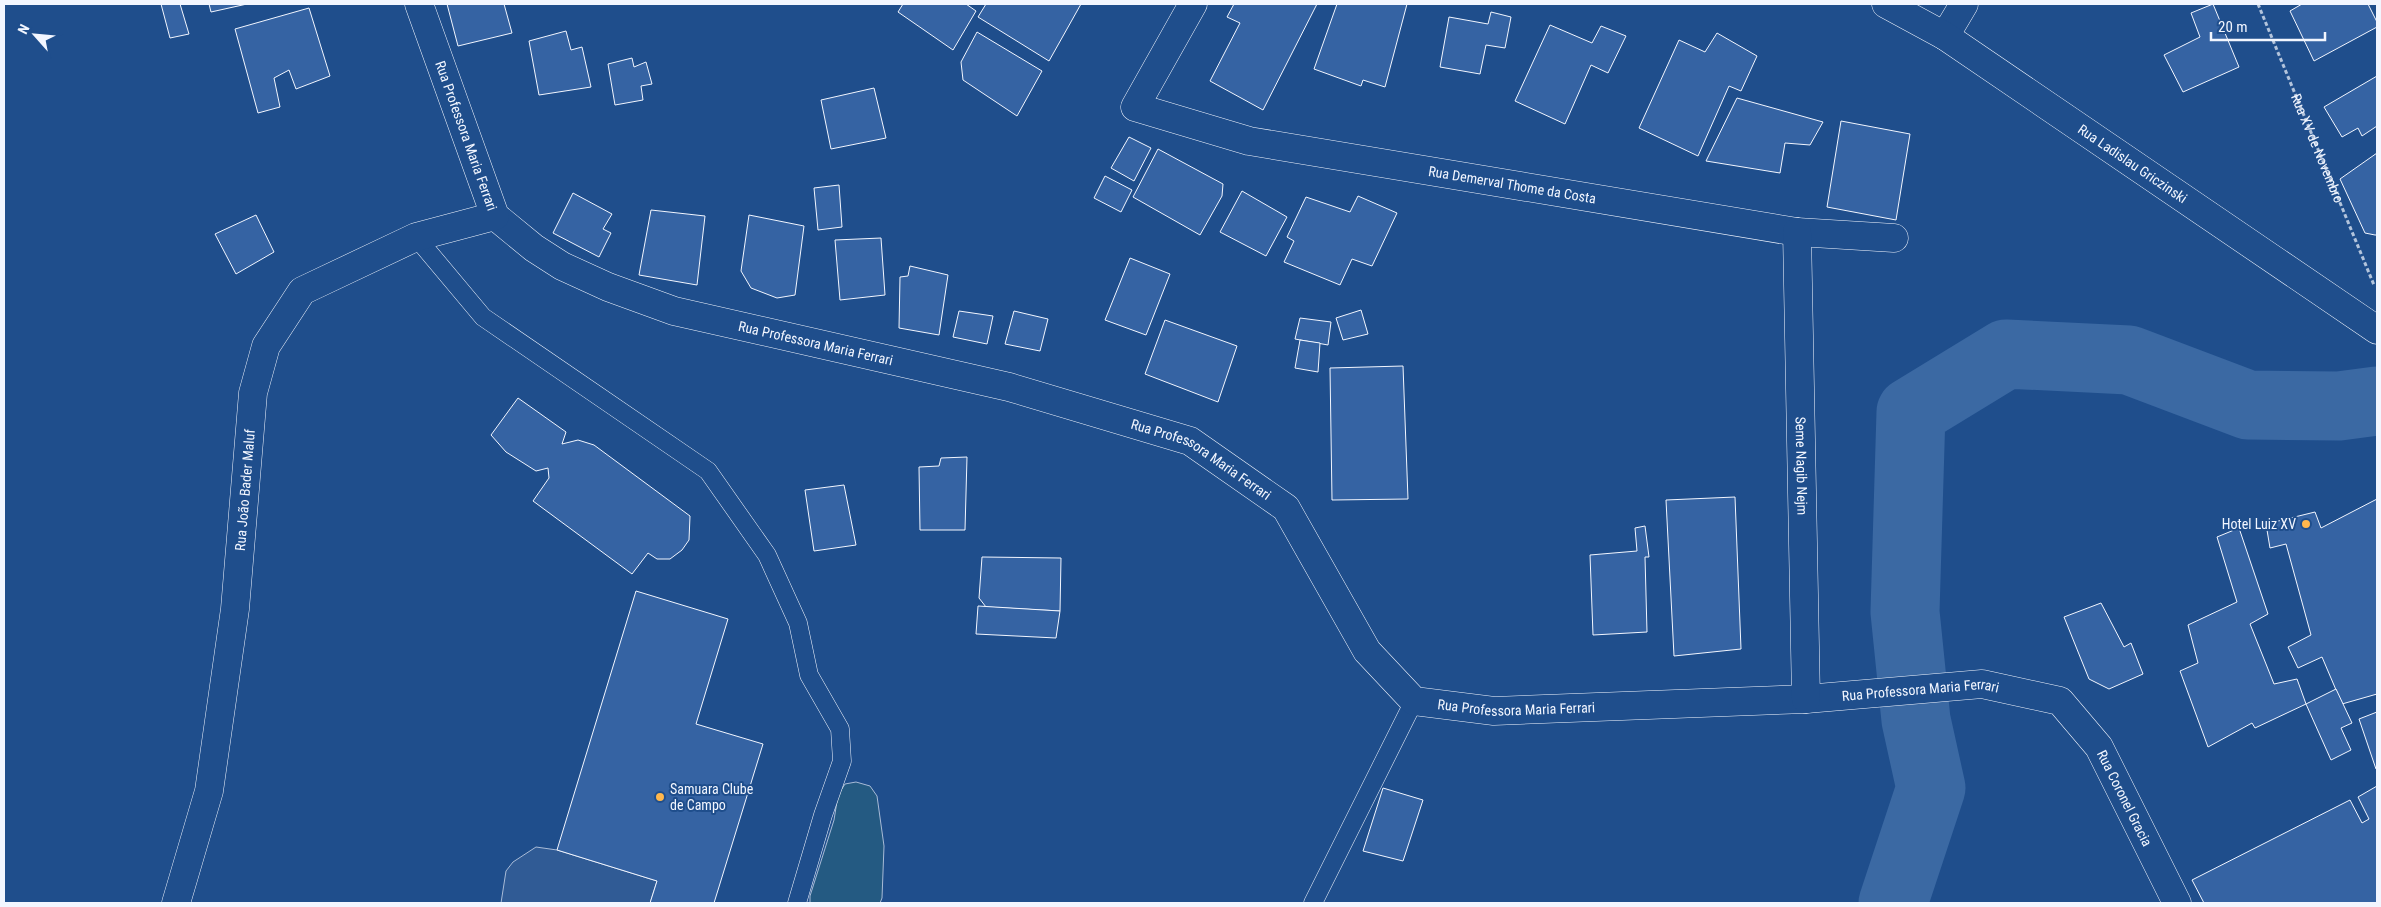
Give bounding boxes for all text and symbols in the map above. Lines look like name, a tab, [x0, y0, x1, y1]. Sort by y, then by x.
north arrow	[10, 10, 60, 60]
scale bar	[2211, 10, 2325, 42]
text: 20 m	[2218, 18, 2248, 36]
text: N	[14, 22, 32, 37]
street label: Rua Professora Maria Ferrari	[432, 59, 500, 213]
street label: Rua XV de Novembro	[2288, 91, 2347, 205]
street label: Rua Ladislau Griczinski	[2075, 121, 2190, 206]
street label: Rua Demerval Thome da Costa	[1427, 163, 1597, 206]
street label: Rua Professora Maria Ferrari	[737, 318, 894, 368]
street label: Rua Professora Maria Ferrari	[1129, 416, 1274, 503]
street label: Seme Nagib Nejm	[1793, 416, 1810, 515]
street label: Rua João Bader Maluf	[232, 428, 258, 551]
place label: Hotel Luiz XV	[2222, 516, 2296, 532]
marker: Hotel Luiz XV	[2300, 518, 2312, 530]
street label: Rua Professora Maria Ferrari	[1841, 676, 2001, 704]
street label: Rua Professora Maria Ferrari	[1437, 696, 1595, 719]
street label: Rua Coronel Gracia	[2094, 747, 2155, 849]
place label: Samuara Clube de Campo	[670, 781, 754, 813]
marker: Samuara Clube de Campo	[654, 791, 666, 803]

